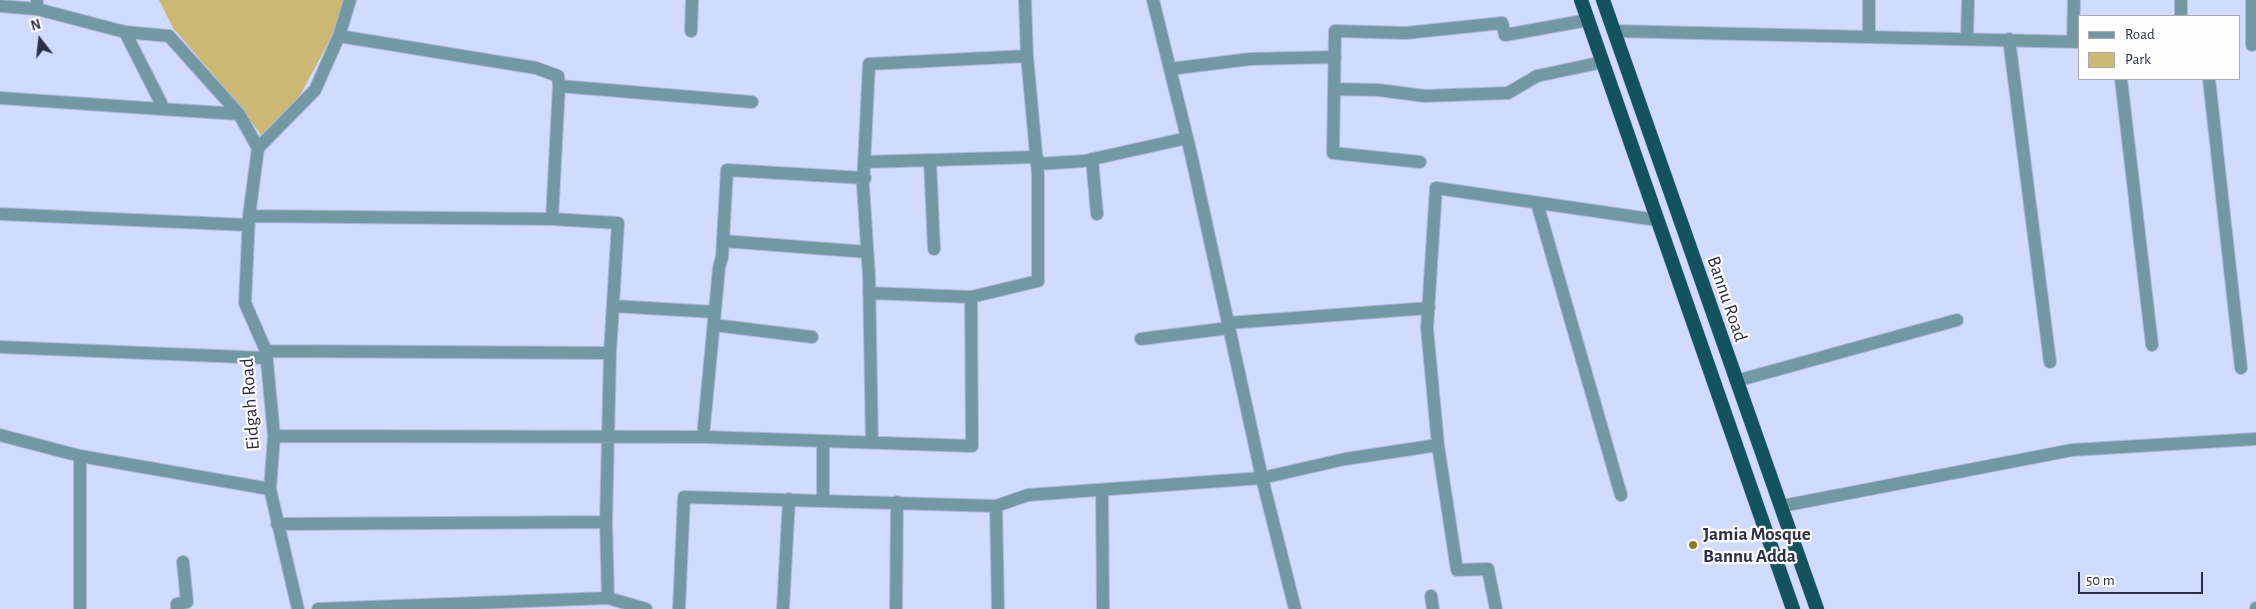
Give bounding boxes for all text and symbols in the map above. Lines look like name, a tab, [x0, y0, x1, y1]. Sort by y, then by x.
north arrow	[15, 15, 65, 65]
legend	[2078, 15, 2241, 80]
text: N	[29, 18, 42, 34]
text: Road	[2125, 27, 2155, 42]
text: Park	[2125, 52, 2151, 67]
street label: Bannu Road	[1702, 253, 1752, 345]
street label: Eidgah Road	[235, 357, 265, 451]
place label: Jamia Mosque Bannu Adda	[1703, 523, 1811, 567]
marker: Jamia Mosque Bannu Adda	[1687, 539, 1699, 551]
scale bar	[2081, 562, 2206, 594]
text: 50 m	[2086, 573, 2115, 588]

